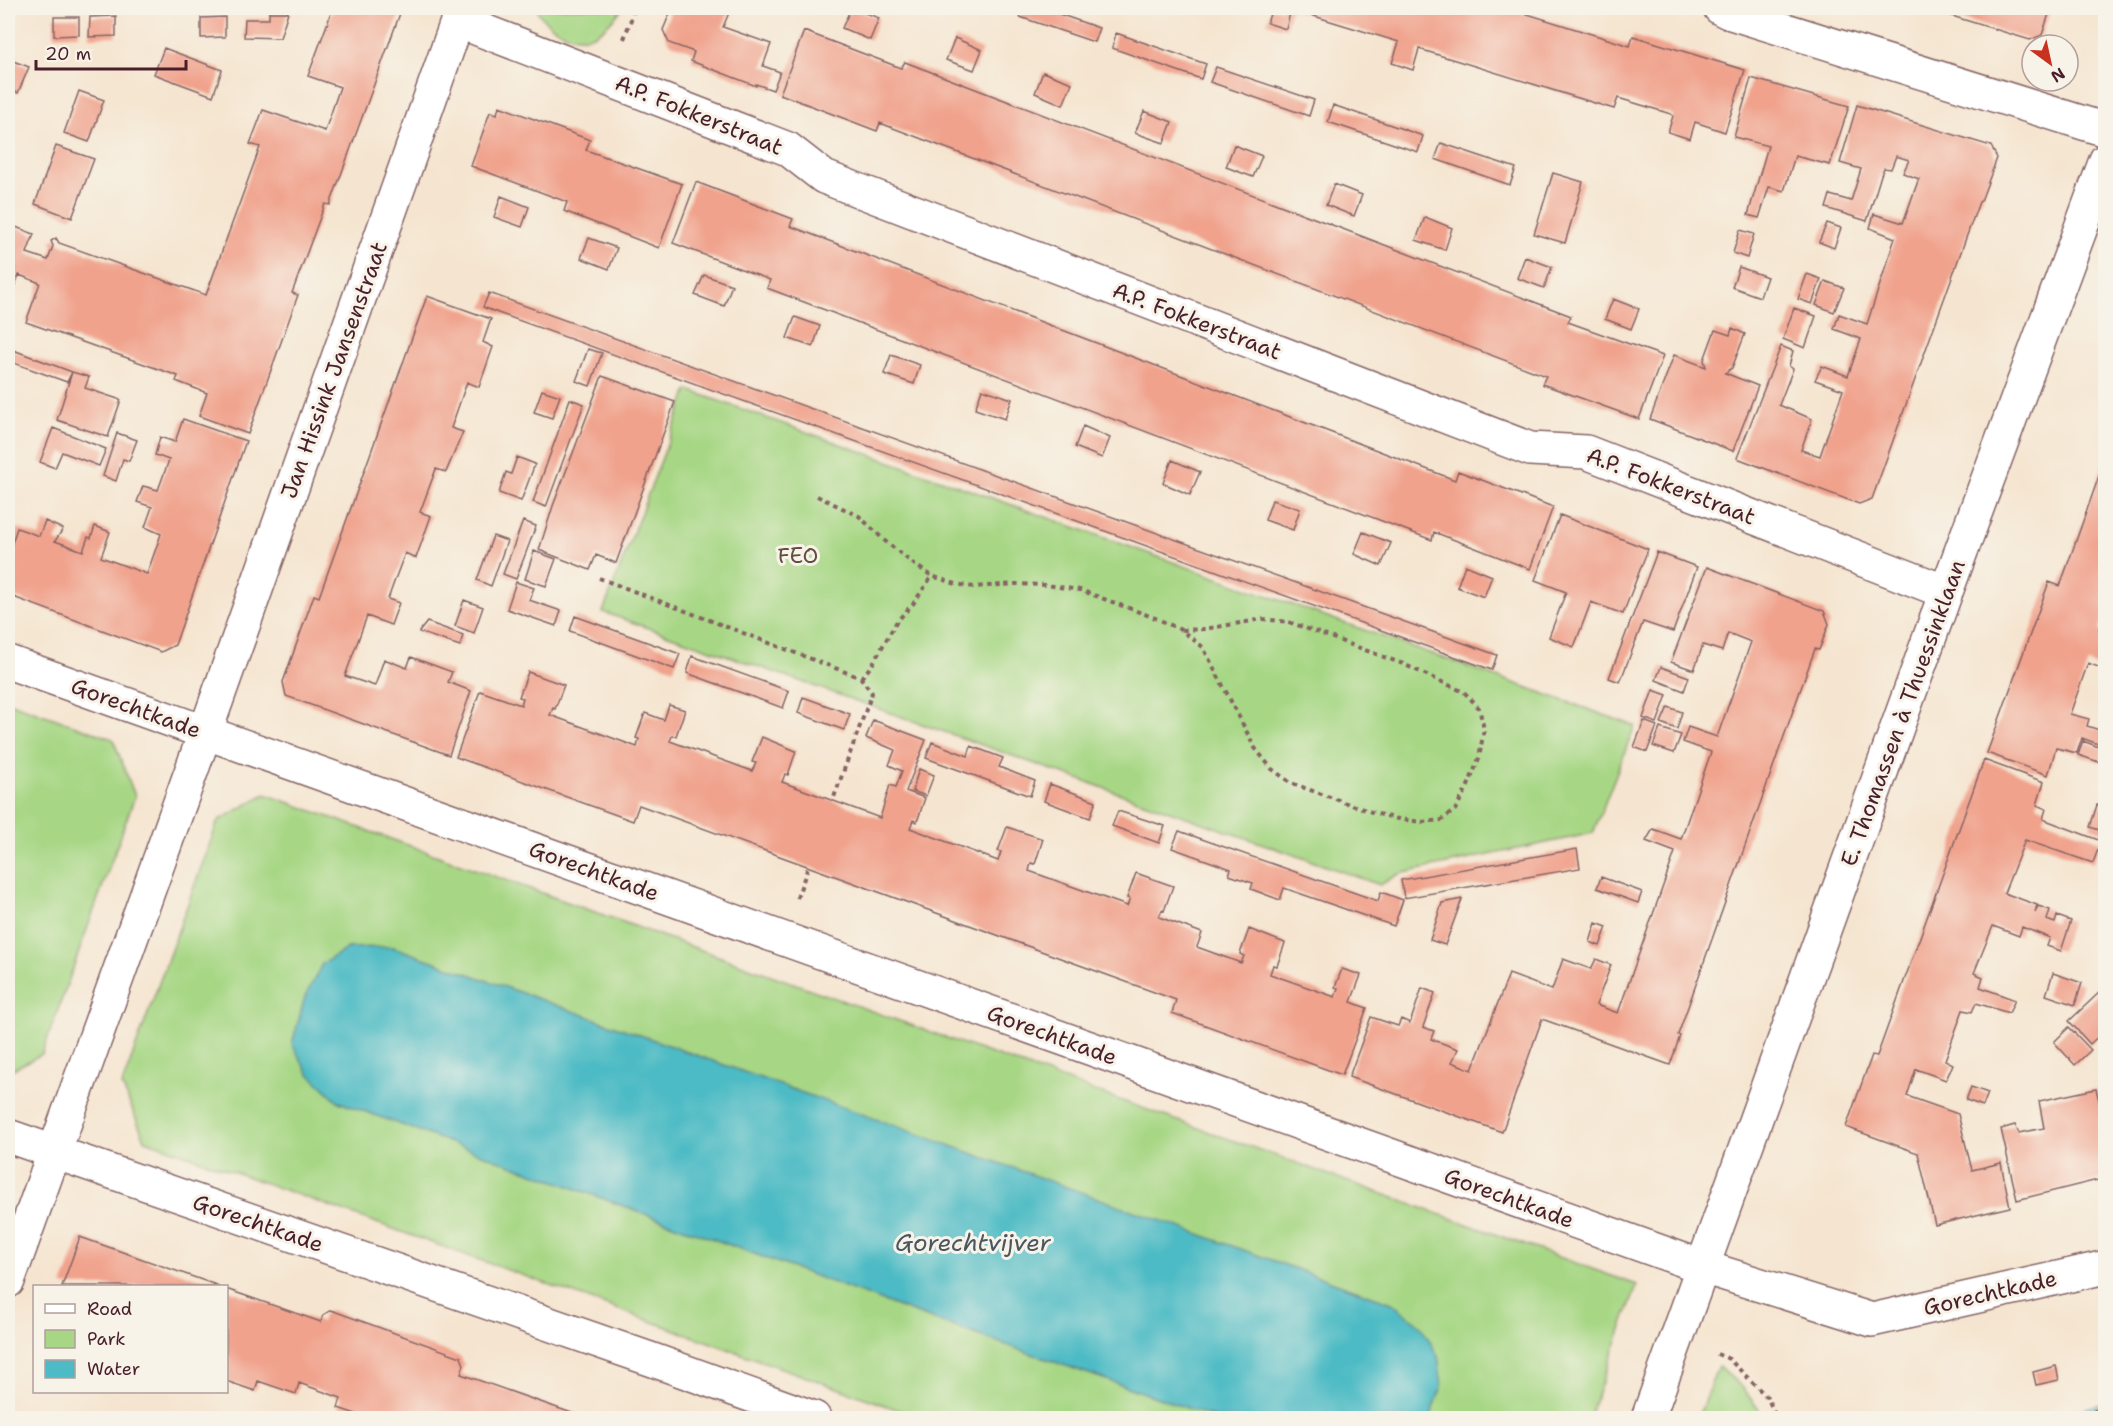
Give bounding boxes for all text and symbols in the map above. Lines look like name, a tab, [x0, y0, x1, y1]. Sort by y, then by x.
scale bar	[36, 33, 186, 71]
north arrow	[2020, 33, 2080, 93]
text: 20 m	[45, 42, 91, 66]
text: N	[2047, 63, 2069, 87]
street label: A.P. Fokkerstraat	[611, 68, 787, 162]
street label: Jan Hissink Jansenstraat	[274, 238, 394, 502]
street label: A.P. Fokkerstraat	[1108, 275, 1286, 367]
street label: A.P. Fokkerstraat	[1582, 440, 1760, 532]
park label: FEO	[778, 541, 818, 570]
street label: E. Thomassen à Thuessinklaan	[1834, 556, 1972, 870]
street label: Gorechtkade	[67, 671, 205, 745]
street label: Gorechtkade	[525, 834, 663, 908]
street label: Gorechtkade	[983, 998, 1121, 1072]
street label: Gorechtkade	[1440, 1161, 1578, 1235]
street label: Gorechtkade	[189, 1187, 327, 1259]
water label: Gorechtvijver	[895, 1227, 1052, 1259]
street label: Gorechtkade	[1920, 1264, 2060, 1322]
legend	[33, 1285, 228, 1393]
text: Road	[87, 1297, 132, 1321]
text: Park	[87, 1327, 126, 1351]
text: Water	[87, 1357, 140, 1381]

